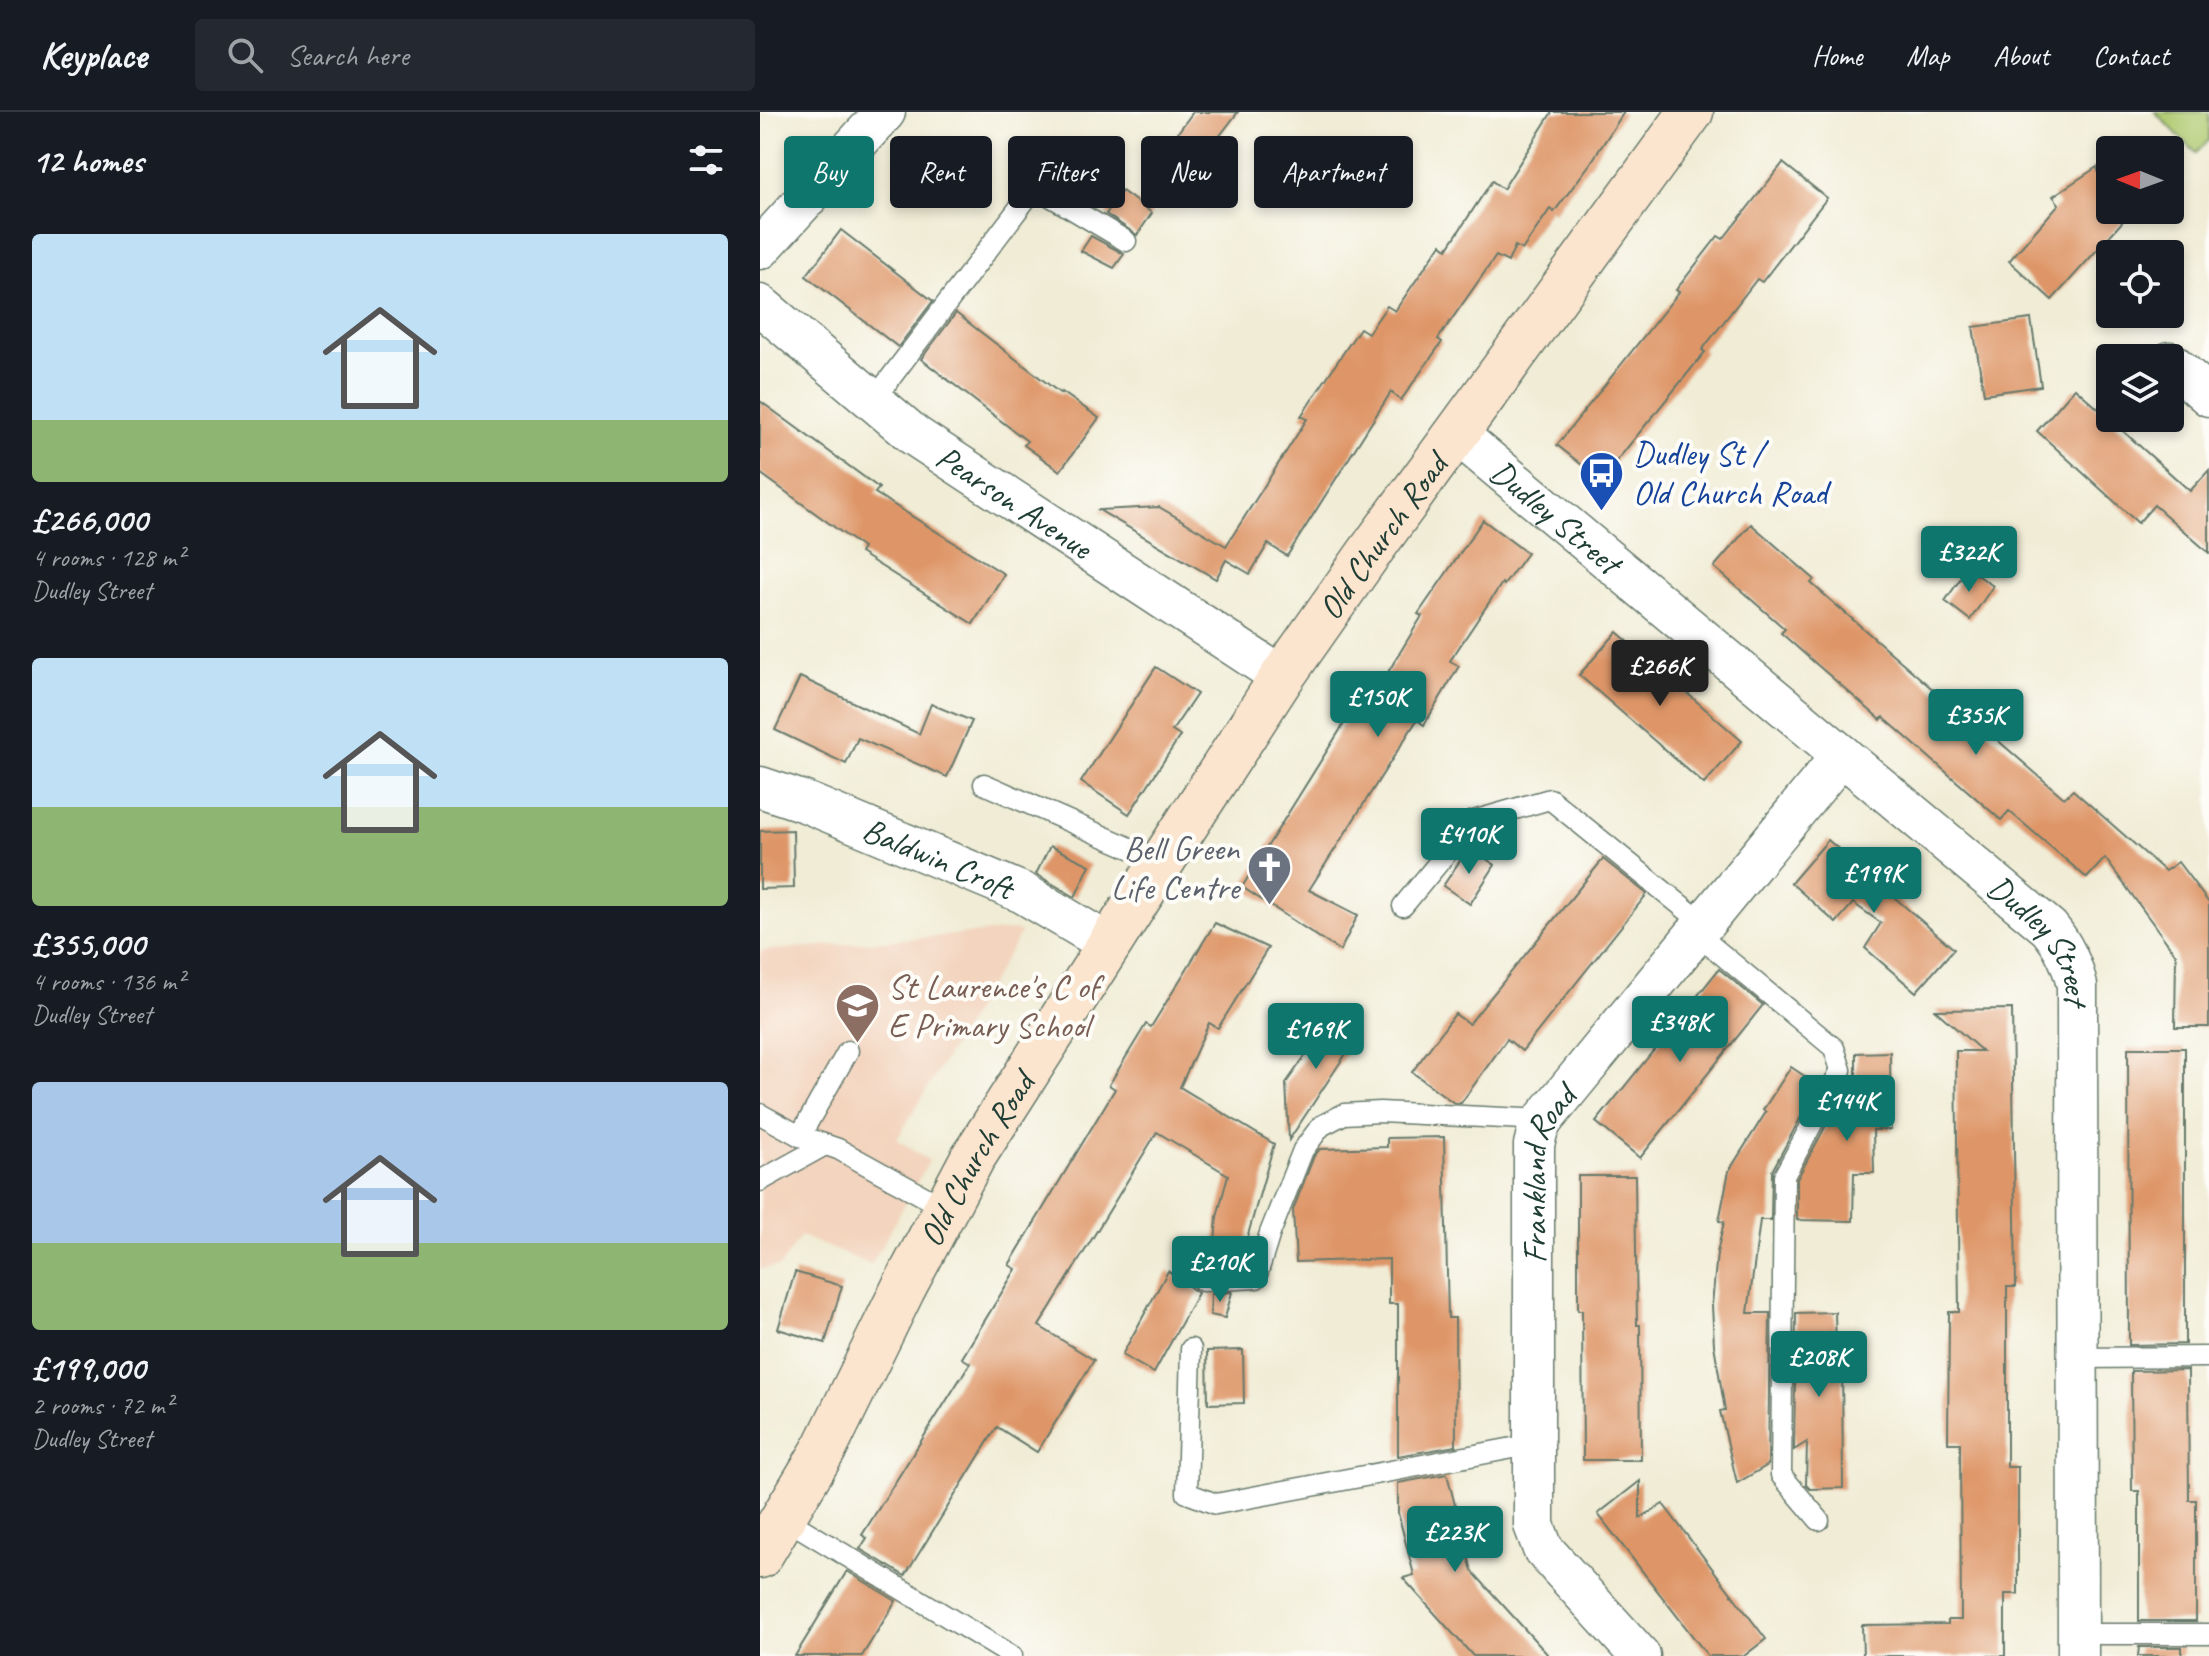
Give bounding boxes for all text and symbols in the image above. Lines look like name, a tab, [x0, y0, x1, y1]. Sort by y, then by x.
search box	[195, 19, 755, 91]
text: Keyplace	[40, 32, 147, 79]
icon: search	[223, 33, 267, 77]
text: Search here	[287, 36, 409, 74]
text: Home	[1812, 38, 1862, 73]
text: Map	[1906, 38, 1949, 73]
text: About	[1993, 38, 2049, 73]
text: Contact	[2093, 38, 2169, 73]
chip: Buy	[784, 136, 874, 208]
chip: Rent	[890, 136, 992, 208]
chip: Filters	[1008, 136, 1125, 208]
chip: New	[1141, 136, 1238, 208]
chip: Apartment	[1254, 136, 1413, 208]
north arrow	[2096, 136, 2184, 224]
map controls	[2096, 136, 2184, 432]
icon: filters	[684, 138, 728, 182]
text: 12 homes	[32, 139, 143, 182]
button: locate	[2096, 240, 2184, 328]
icon: home	[308, 286, 452, 430]
button: layers	[2096, 344, 2184, 432]
place label: Dudley St / Old Church Road	[1633, 432, 1832, 514]
street label: Pearson Avenue	[929, 435, 1102, 569]
street label: Old Church Road	[1308, 441, 1459, 628]
bus stop icon: Dudley St / Old Church Road	[1578, 449, 1626, 512]
street label: Dudley Street	[1482, 450, 1633, 586]
text: £266,000	[32, 498, 147, 541]
pin: £322K	[1913, 526, 2025, 594]
text: £322K	[1939, 535, 1999, 568]
text: 4 rooms · 128 m²	[32, 541, 184, 574]
text: Dudley Street	[32, 574, 152, 607]
pin: £266K	[1604, 640, 1716, 708]
text: £266K	[1629, 649, 1691, 682]
pin: £150K	[1322, 671, 1434, 739]
text: £150K	[1348, 680, 1408, 713]
pin: £355K	[1920, 689, 2032, 757]
text: £355K	[1946, 698, 2006, 731]
icon: home	[308, 710, 452, 854]
street label: Baldwin Croft	[857, 807, 1023, 909]
pin: £410K	[1413, 808, 1525, 876]
text: £410K	[1439, 817, 1499, 850]
place label: Bell Green Life Centre	[1111, 827, 1242, 909]
church icon: Bell Green Life Centre	[1246, 844, 1294, 907]
pin: £199K	[1818, 847, 1930, 915]
text: £199K	[1844, 856, 1904, 889]
street label: Dudley Street	[1979, 865, 2099, 1009]
text: £355,000	[32, 922, 145, 965]
text: 4 rooms · 136 m²	[32, 965, 184, 998]
place label: St Laurence's C of E Primary School	[888, 965, 1105, 1047]
school or university icon: St Laurence's C of E Primary School	[833, 982, 881, 1045]
pin: £348K	[1624, 996, 1736, 1064]
text: Dudley Street	[32, 998, 152, 1031]
pin: £169K	[1260, 1003, 1372, 1071]
text: £348K	[1650, 1005, 1710, 1038]
text: £169K	[1286, 1012, 1346, 1045]
street label: Old Church Road	[908, 1060, 1046, 1253]
street label: Frankland Road	[1513, 1072, 1587, 1263]
pin: £144K	[1791, 1075, 1903, 1143]
text: £144K	[1817, 1084, 1877, 1117]
icon: home	[308, 1134, 452, 1278]
pin: £210K	[1164, 1236, 1276, 1304]
text: £210K	[1190, 1245, 1250, 1278]
pin: £208K	[1763, 1331, 1875, 1399]
text: £208K	[1789, 1340, 1849, 1373]
text: £199,000	[32, 1346, 145, 1389]
text: 2 rooms · 72 m²	[32, 1389, 173, 1422]
text: Dudley Street	[32, 1422, 152, 1455]
pin: £223K	[1399, 1506, 1511, 1574]
text: £223K	[1425, 1515, 1485, 1548]

